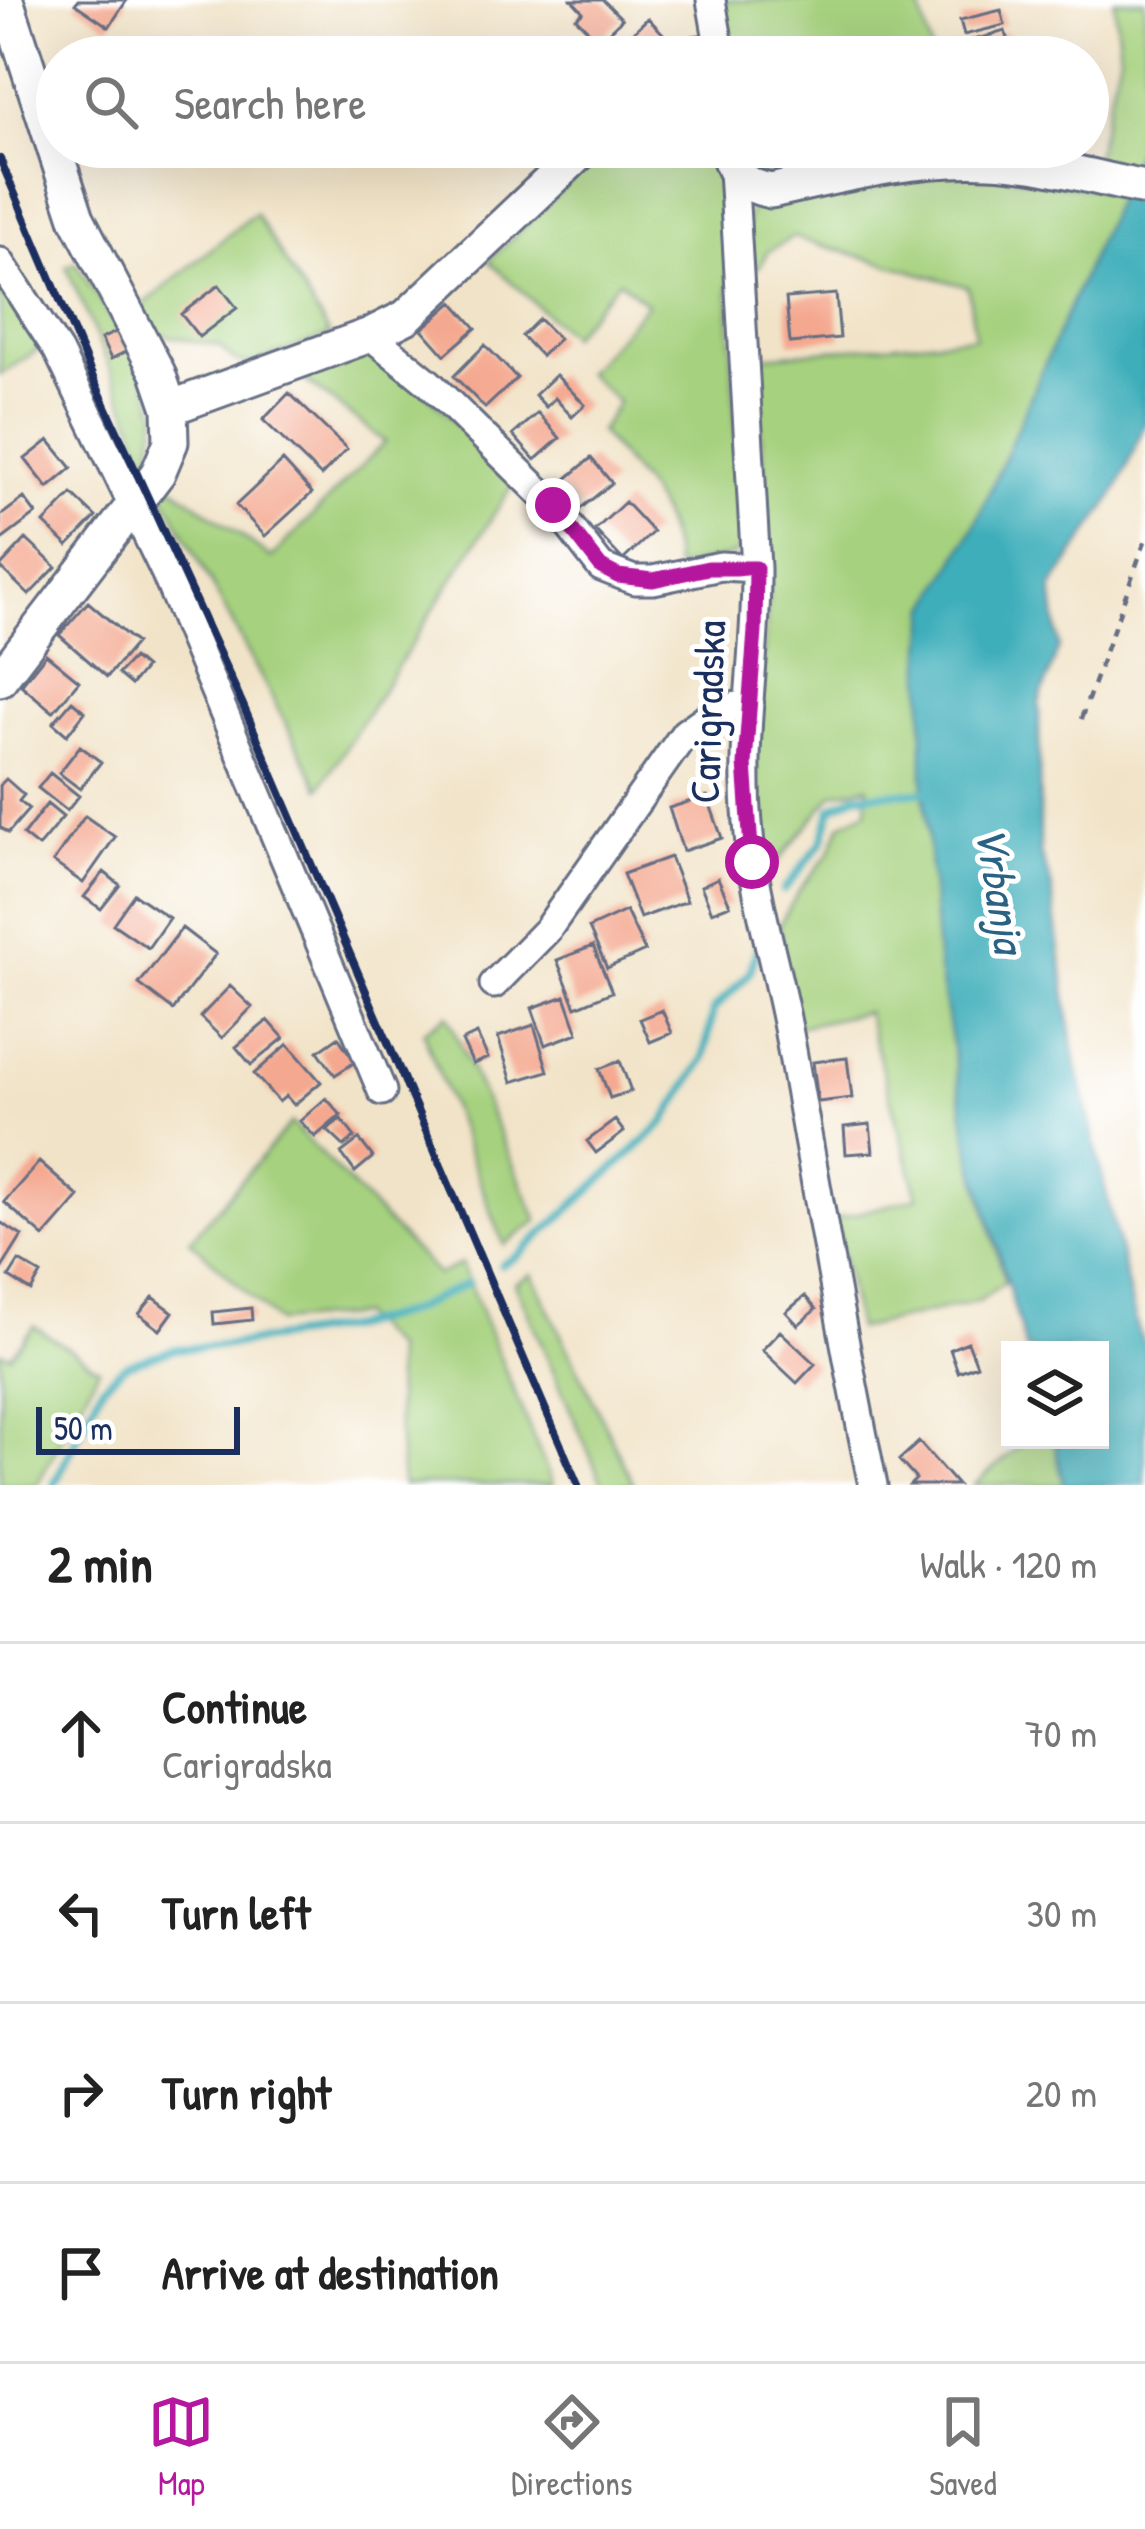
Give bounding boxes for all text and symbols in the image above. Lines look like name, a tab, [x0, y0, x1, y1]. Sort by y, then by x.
search box	[36, 36, 1109, 168]
icon: search	[78, 69, 144, 135]
text: Search here	[174, 72, 366, 133]
route end	[526, 478, 580, 532]
street label: Carigradska	[675, 620, 738, 804]
water label: Vrbanja	[961, 821, 1042, 961]
route start	[725, 835, 779, 889]
map controls	[1001, 1341, 1109, 1449]
button: layers	[1001, 1341, 1109, 1449]
scale bar	[36, 1401, 240, 1454]
text: 50 m	[54, 1406, 113, 1450]
text: 2 min	[48, 1529, 153, 1598]
text: Walk · 120 m	[920, 1537, 1097, 1590]
text: Continue	[162, 1676, 307, 1737]
icon: ahead	[48, 1700, 114, 1766]
text: 70 m	[1025, 1706, 1097, 1759]
text: Carigradska	[162, 1737, 332, 1790]
icon: left	[48, 1880, 114, 1946]
text: Turn left	[162, 1882, 311, 1943]
text: 30 m	[1027, 1886, 1097, 1939]
icon: right	[48, 2060, 114, 2126]
text: Turn right	[162, 2062, 331, 2123]
text: 20 m	[1026, 2066, 1097, 2119]
icon: arrive	[48, 2240, 114, 2306]
text: Arrive at destination	[162, 2242, 499, 2303]
tab: Map	[148, 2389, 214, 2505]
tab: Directions	[511, 2389, 633, 2505]
tab: Saved	[929, 2389, 997, 2505]

